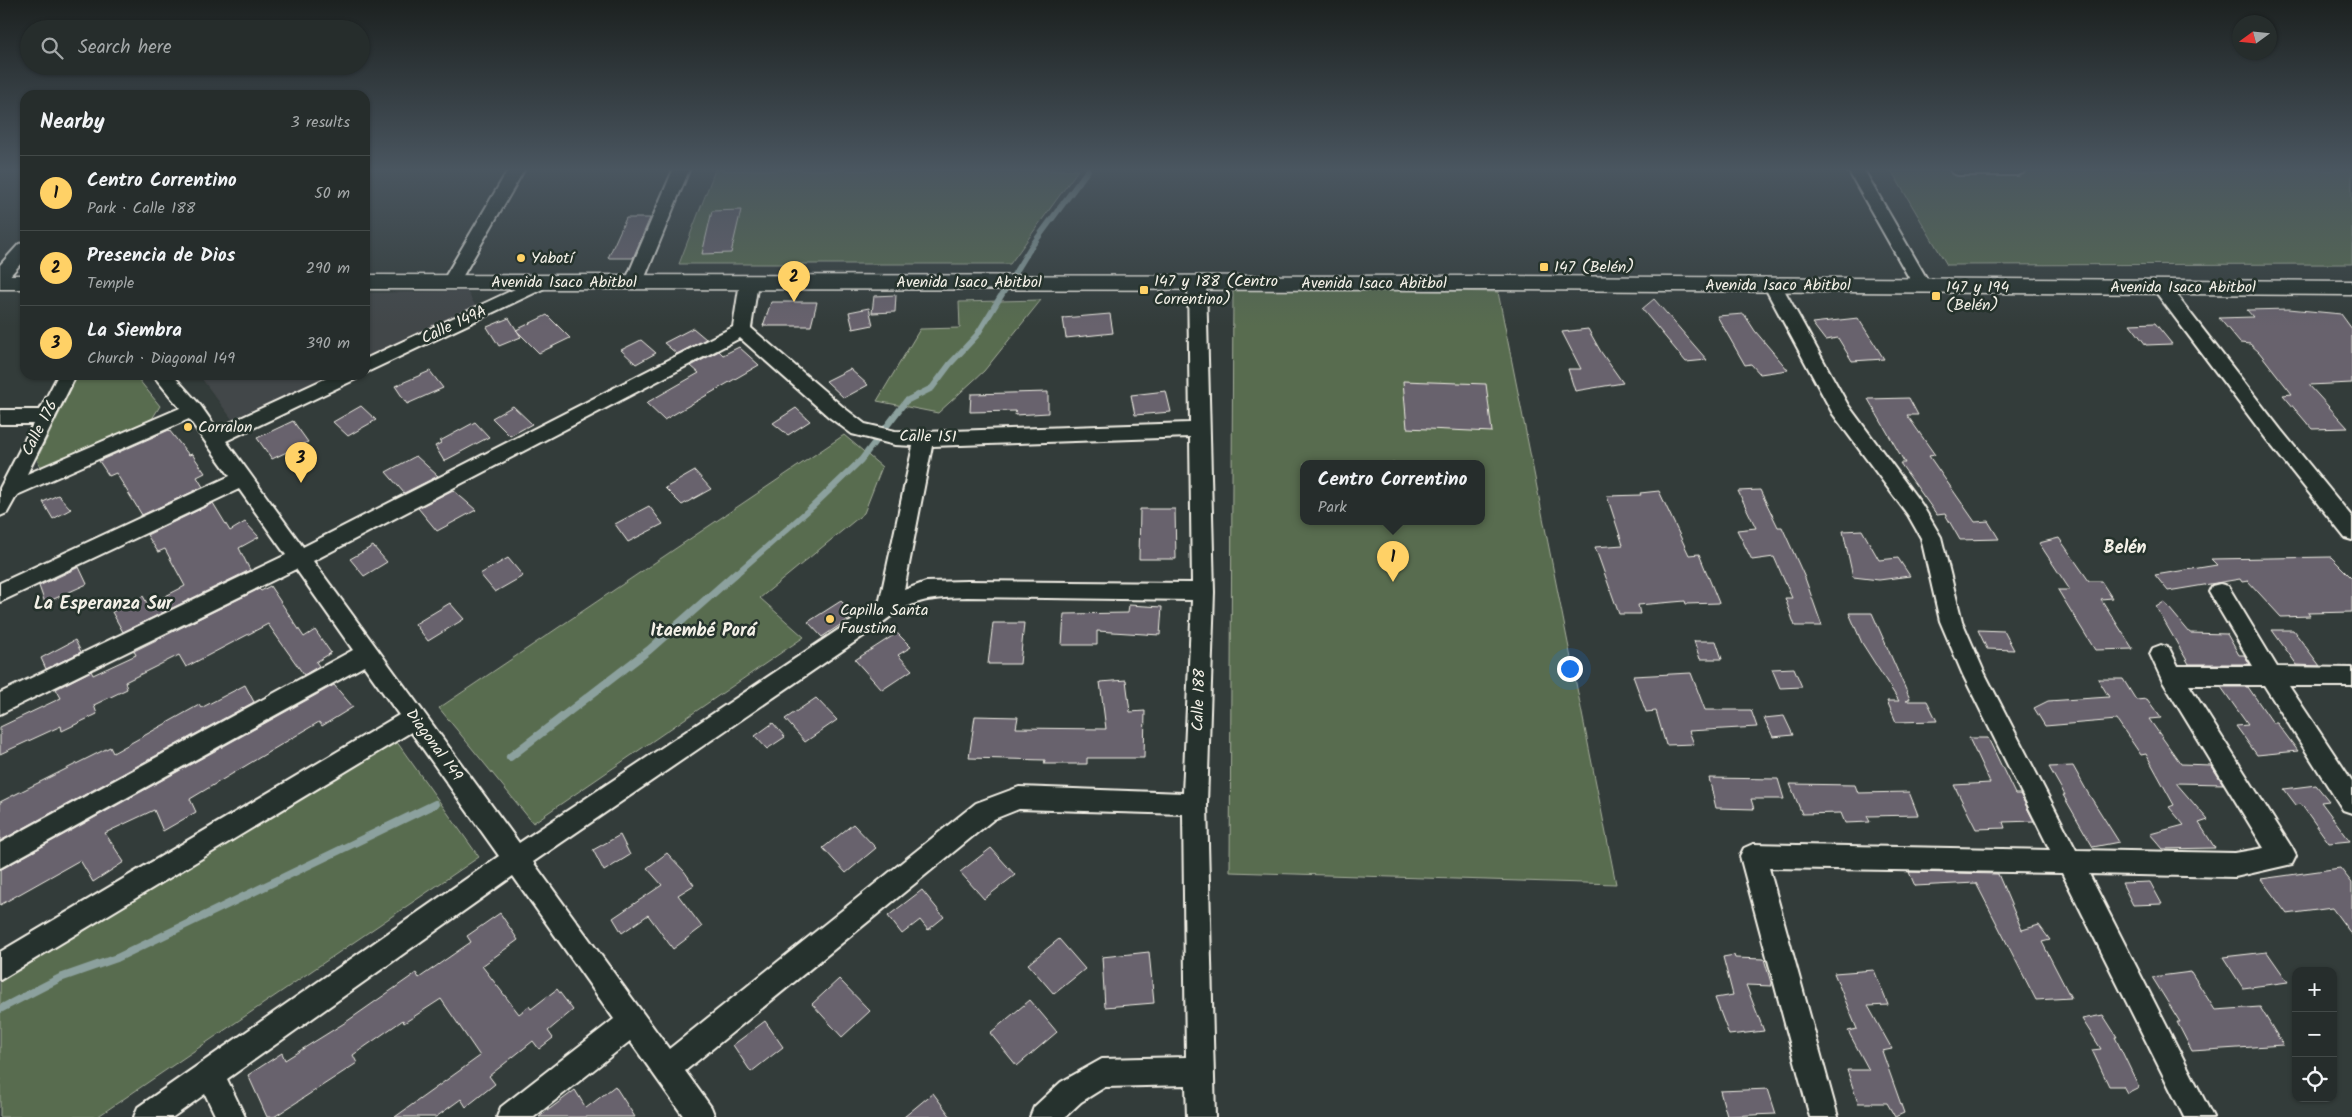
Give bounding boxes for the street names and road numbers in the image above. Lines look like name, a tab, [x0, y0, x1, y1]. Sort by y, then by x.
street label: Avenida Isaco Abitbol	[491, 270, 637, 295]
street label: Avenida Isaco Abitbol	[896, 270, 1042, 295]
street label: Avenida Isaco Abitbol	[1301, 271, 1447, 296]
street label: Avenida Isaco Abitbol	[1705, 273, 1851, 298]
street label: Avenida Isaco Abitbol	[2110, 275, 2256, 300]
street label: Calle 149A	[417, 299, 491, 351]
street label: Calle 176	[15, 396, 65, 460]
street label: Calle 151	[899, 424, 957, 450]
street label: Calle 188	[1185, 668, 1213, 732]
street label: Diagonal 149	[399, 703, 469, 787]

